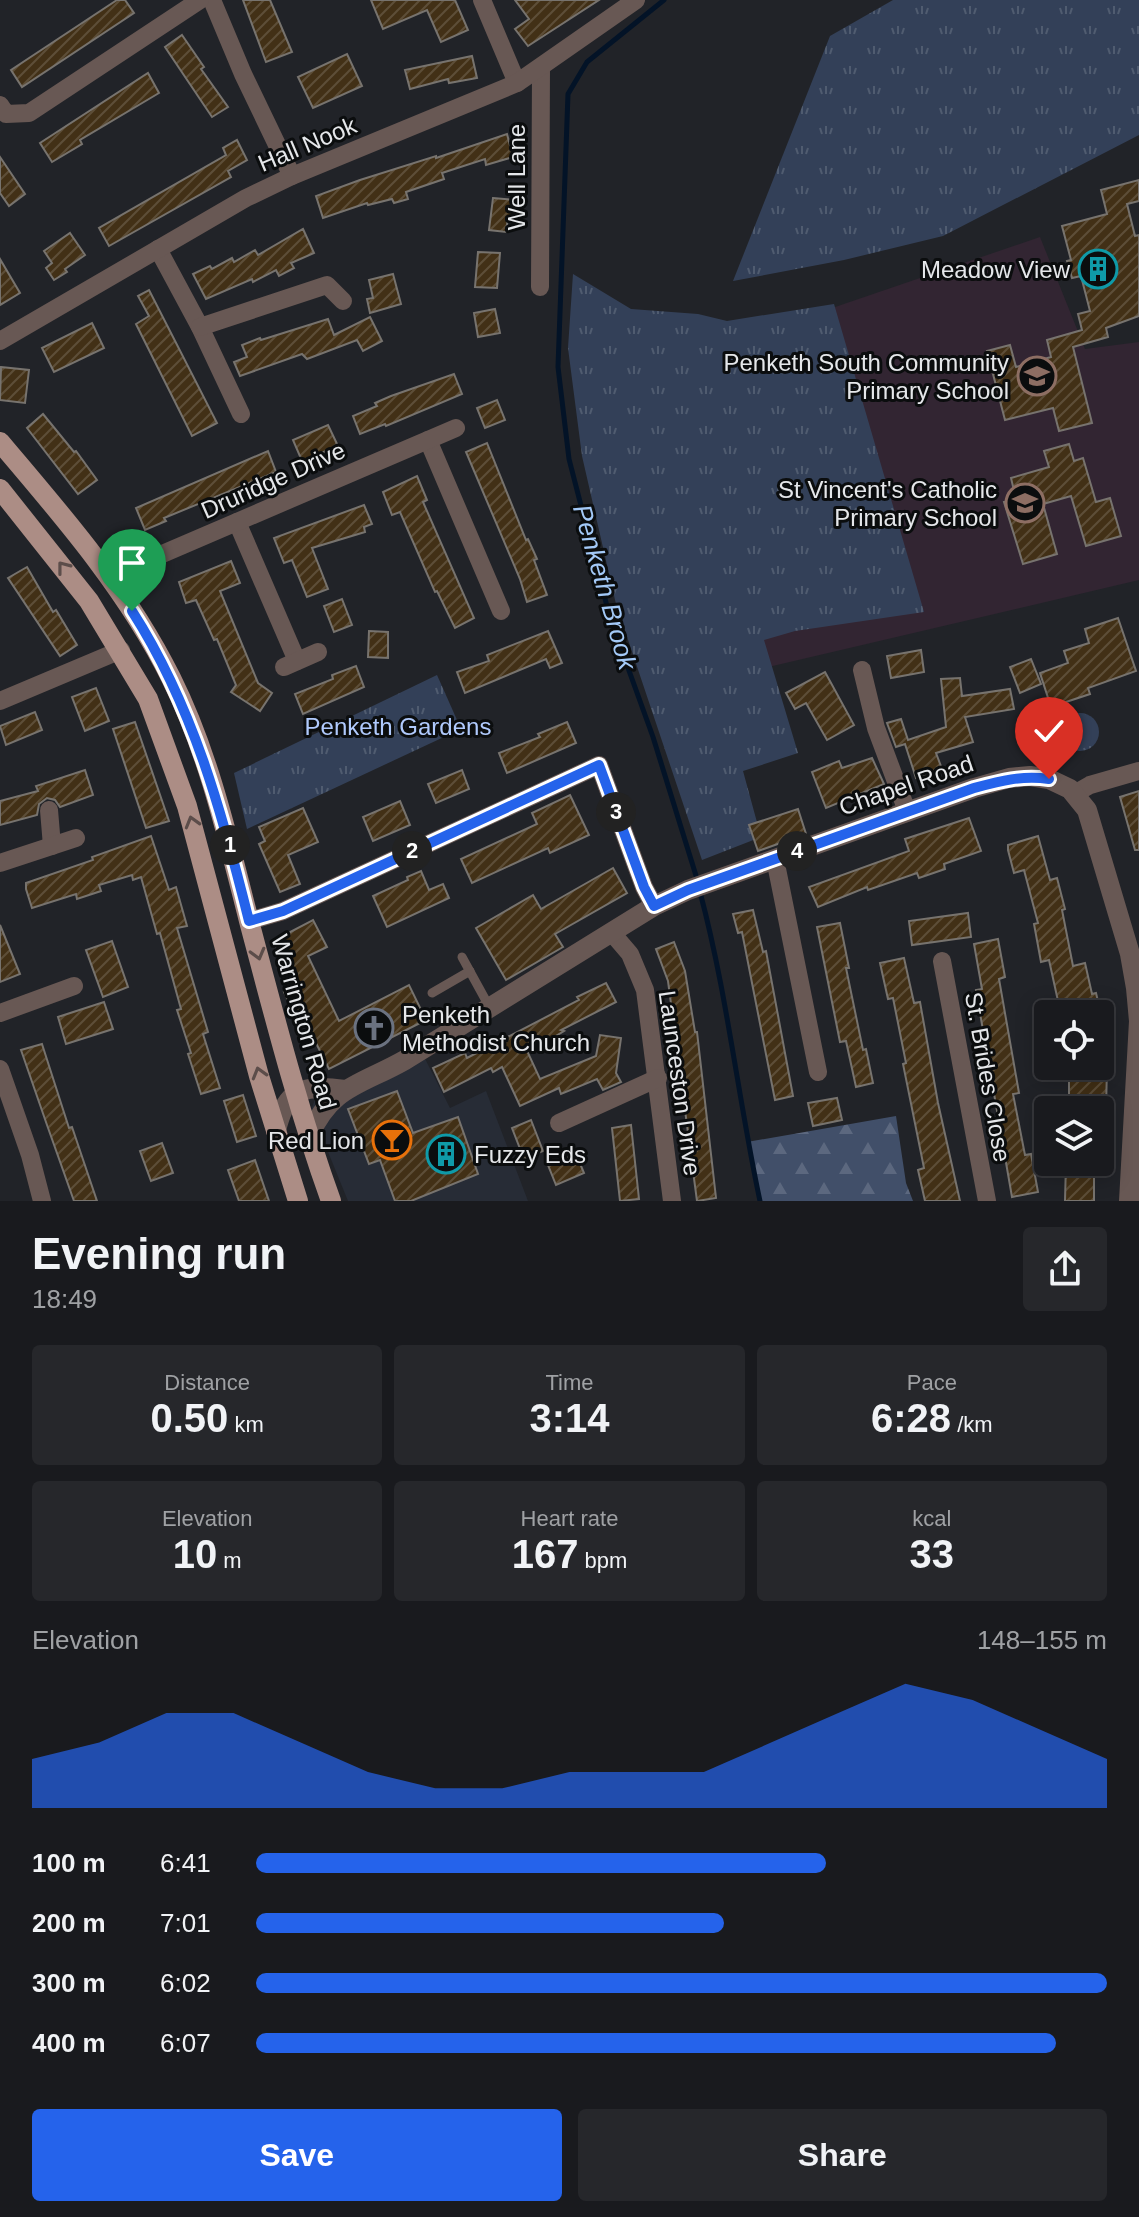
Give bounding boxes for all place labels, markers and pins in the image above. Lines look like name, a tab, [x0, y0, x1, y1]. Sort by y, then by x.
building icon: Meadow View	[1077, 248, 1119, 290]
place label: Meadow View	[921, 256, 1071, 283]
place label: Penketh South Community Primary School	[724, 349, 1009, 404]
school or university icon: Penketh South Community Primary School	[1016, 355, 1058, 397]
place label: St Vincent's Catholic Primary School	[778, 476, 997, 531]
school or university icon: St Vincent's Catholic Primary School	[1004, 482, 1046, 524]
pin	[98, 529, 166, 611]
pin	[1015, 697, 1083, 779]
pin: 3	[596, 792, 636, 832]
pin: 1	[210, 825, 250, 865]
pin: 2	[392, 831, 432, 871]
pin: 4	[777, 831, 817, 871]
place label: Penketh Methodist Church	[402, 1001, 590, 1056]
church icon: Penketh Methodist Church	[353, 1007, 395, 1049]
bar icon: Red Lion	[371, 1119, 413, 1161]
place label: Red Lion	[268, 1127, 364, 1154]
building icon: Fuzzy Eds	[425, 1133, 467, 1175]
place label: Fuzzy Eds	[474, 1141, 586, 1168]

